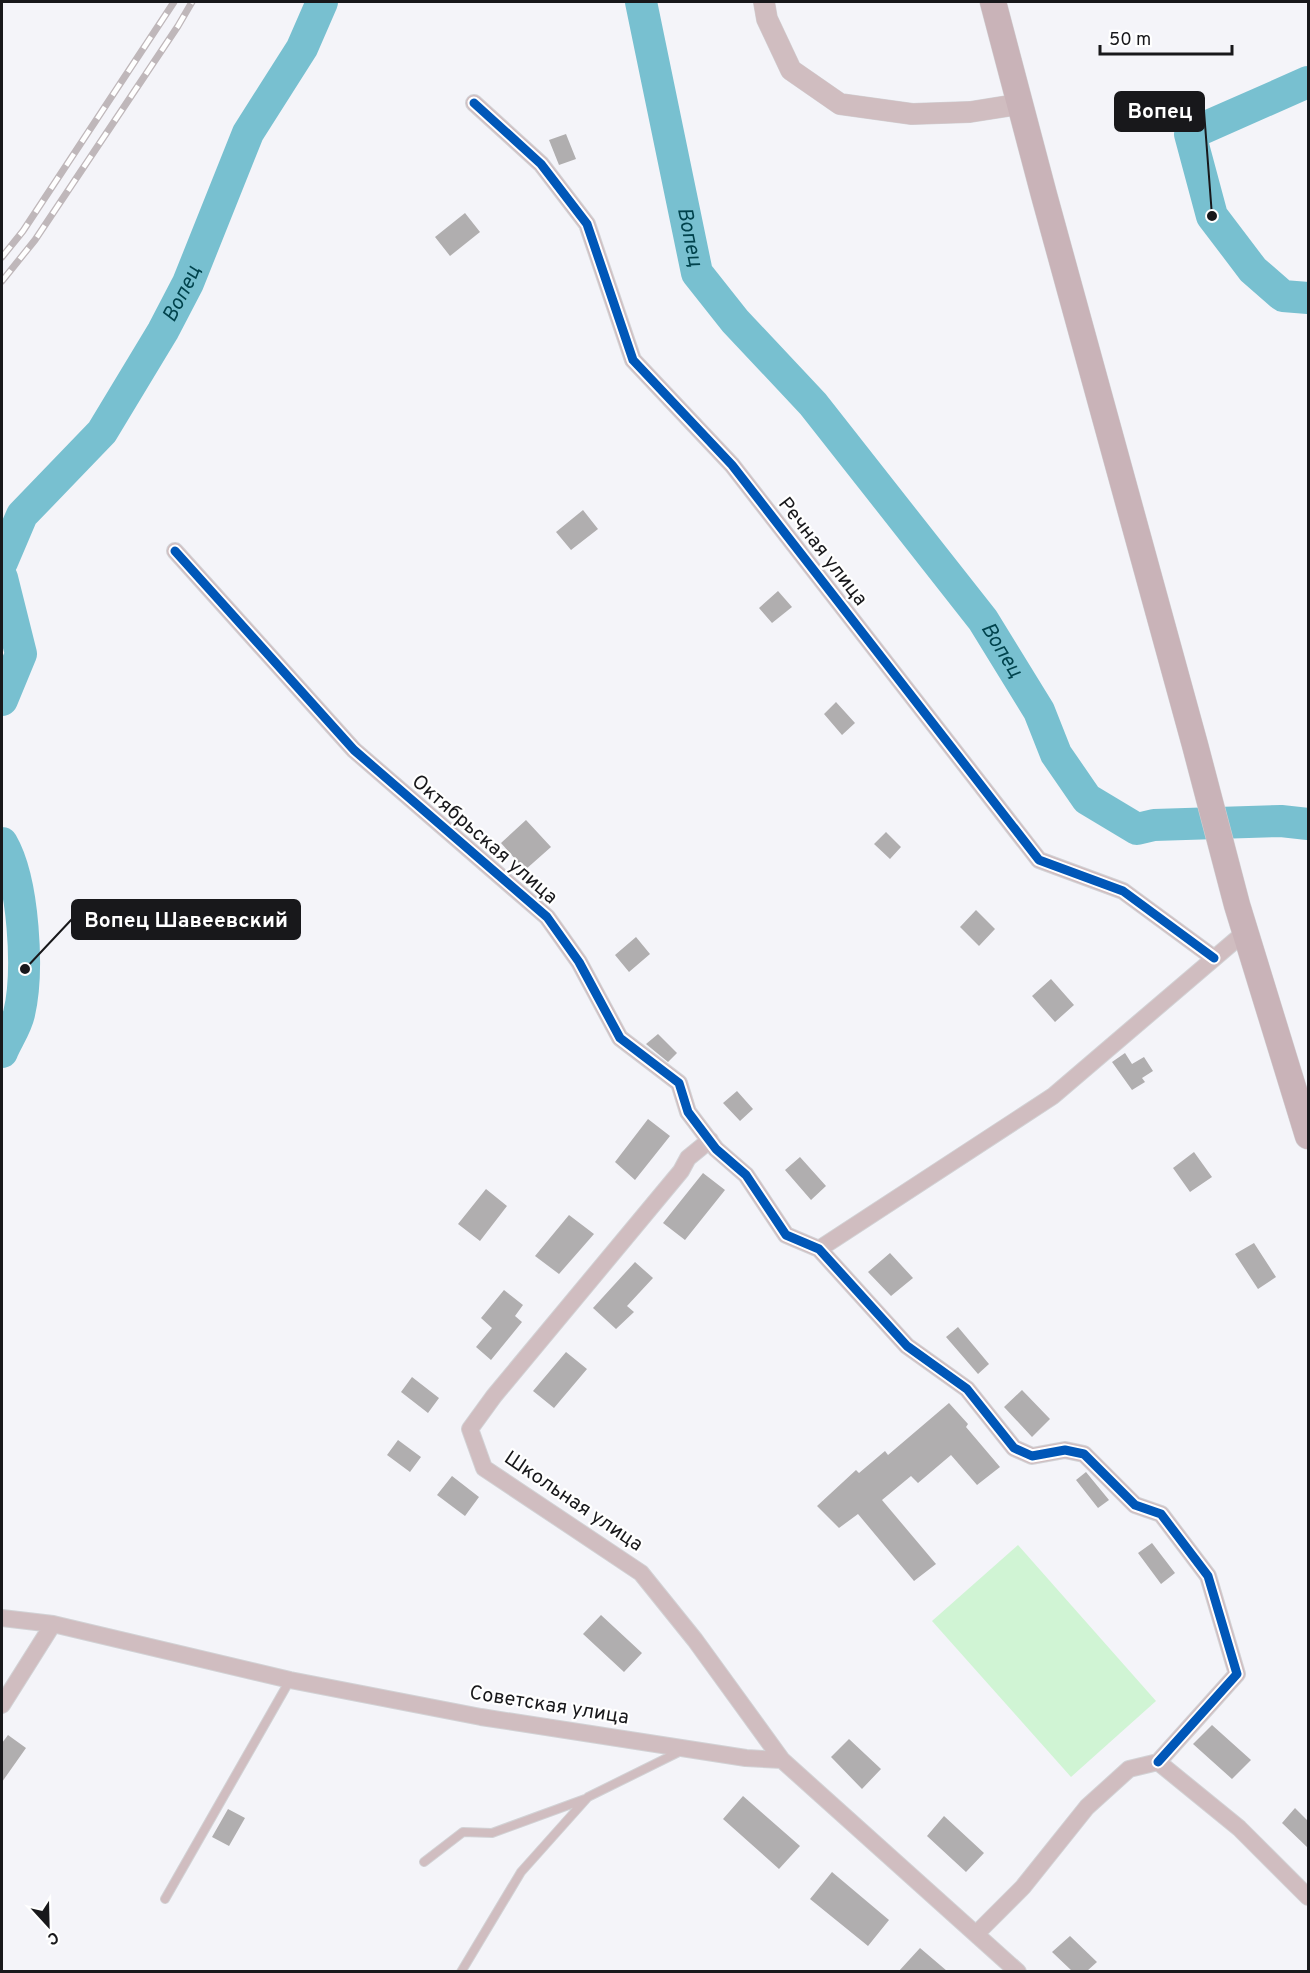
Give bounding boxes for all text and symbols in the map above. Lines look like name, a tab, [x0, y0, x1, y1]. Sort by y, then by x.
scale bar	[1100, 18, 1232, 56]
text: 50 m	[1109, 29, 1151, 52]
callout: Вопец	[1115, 92, 1204, 131]
text: Вопец	[1127, 99, 1193, 126]
water label: Вопец	[670, 205, 709, 270]
water label: Вопец	[156, 261, 207, 327]
street label: Речная улица	[771, 492, 873, 612]
water label: Вопец	[974, 617, 1029, 683]
street label: Октябрьская улица	[406, 769, 562, 911]
callout: Вопец Шавеевский	[72, 900, 300, 939]
text: Вопец Шавеевский	[84, 908, 288, 935]
street label: Школьная улица	[498, 1446, 648, 1558]
street label: Советская улица	[467, 1681, 631, 1731]
north arrow	[18, 1895, 78, 1955]
text: С	[44, 1926, 61, 1948]

